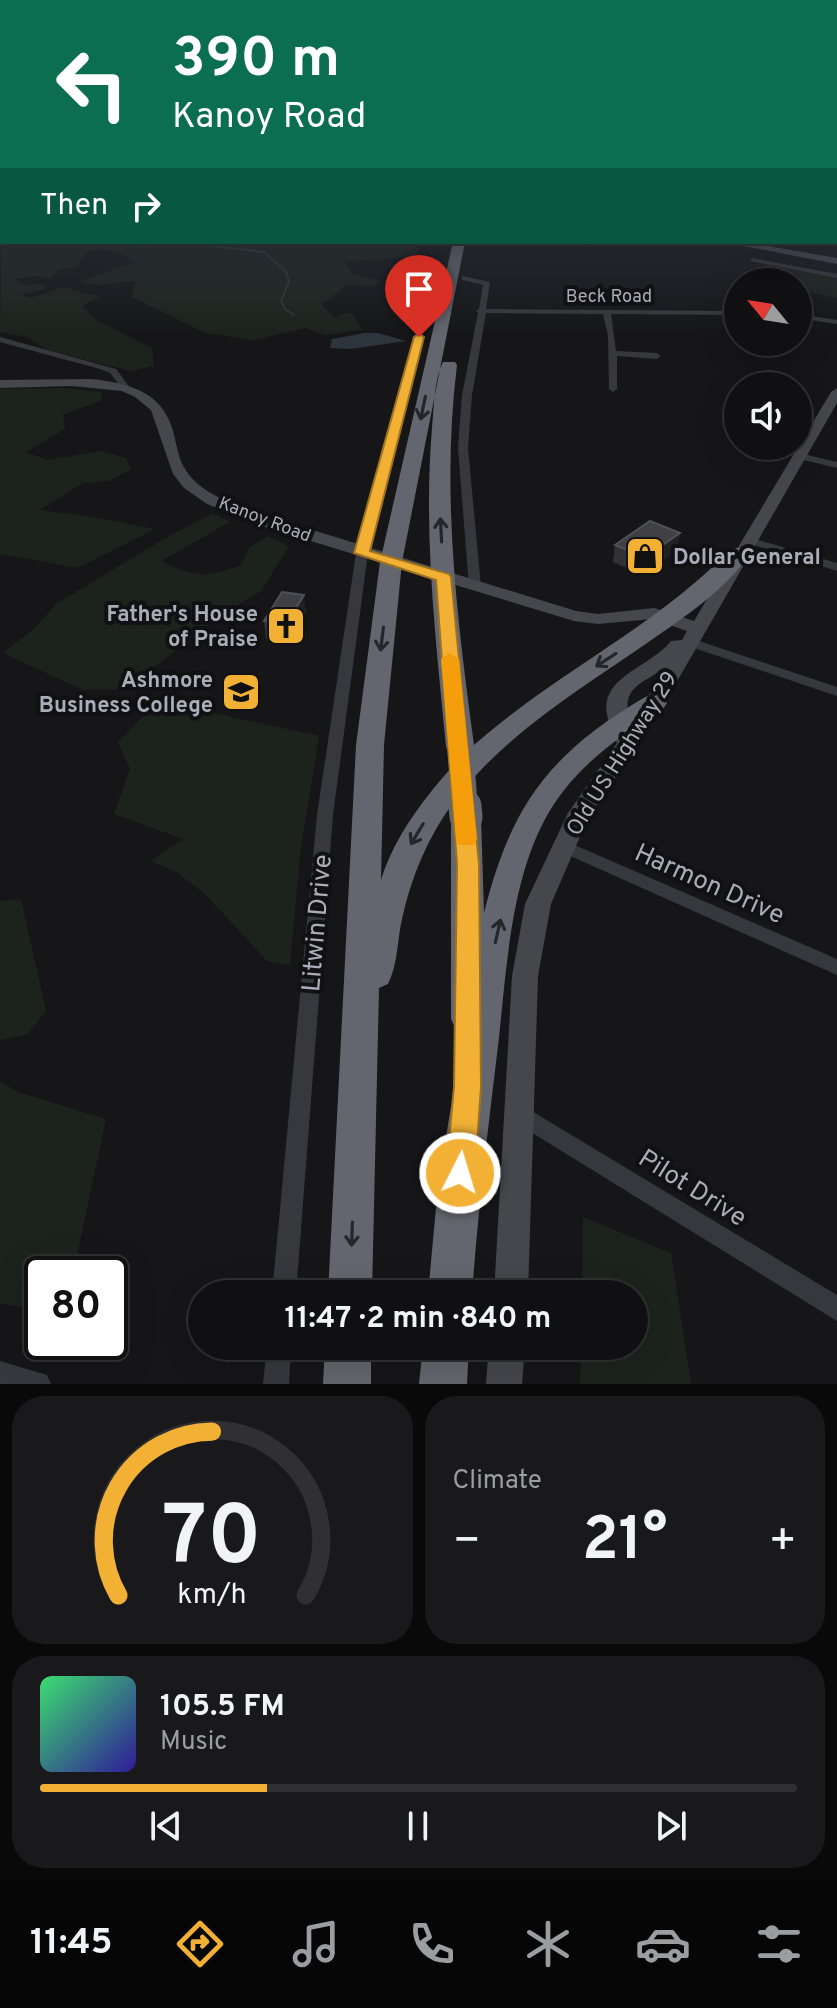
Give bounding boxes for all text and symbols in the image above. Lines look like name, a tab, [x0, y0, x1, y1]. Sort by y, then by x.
text: 390 m	[172, 26, 340, 96]
icon: left	[40, 32, 144, 136]
text: Kanoy Road	[172, 95, 366, 141]
icon: right	[124, 184, 168, 228]
text: Then	[40, 188, 108, 225]
pin	[385, 255, 453, 337]
icon: arrive	[397, 267, 441, 311]
north arrow	[724, 268, 812, 356]
map controls	[724, 268, 812, 460]
street label: Beck Road	[566, 286, 652, 309]
button: sound	[724, 372, 812, 460]
one-way arrow	[415, 394, 430, 420]
street label: Kanoy Road	[215, 492, 314, 549]
one-way arrow	[434, 517, 449, 544]
shop icon: Dollar General	[624, 535, 666, 577]
place label: Dollar General	[673, 545, 821, 572]
place label: Father's House of Praise	[107, 602, 258, 654]
church icon: Father's House of Praise	[265, 605, 307, 647]
one-way arrow	[374, 625, 389, 652]
one-way arrow	[595, 652, 618, 668]
street label: Old US Highway 29	[562, 667, 685, 842]
place label: Ashmore Business College	[39, 668, 213, 720]
school or university icon: Ashmore Business College	[220, 671, 262, 713]
one-way arrow	[409, 822, 425, 845]
street label: Harmon Drive	[629, 838, 789, 933]
street label: Litwin Drive	[296, 853, 341, 993]
one-way arrow	[491, 919, 506, 944]
position arrow	[418, 1131, 502, 1215]
street label: Pilot Drive	[631, 1143, 752, 1235]
one-way arrow	[344, 1220, 359, 1247]
speed limit sign: 80	[24, 1256, 128, 1360]
text: 11:47 · 2 min · 840 m	[285, 1301, 551, 1338]
text: Climate	[453, 1465, 542, 1498]
text: 70	[163, 1489, 262, 1594]
text: 21°	[582, 1505, 668, 1581]
text: −	[453, 1515, 481, 1571]
text: +	[769, 1515, 797, 1571]
text: km/h	[178, 1578, 247, 1614]
text: 105.5 FM	[160, 1689, 285, 1726]
text: Music	[160, 1726, 227, 1759]
icon: previous	[144, 1804, 188, 1848]
icon: pause	[396, 1804, 440, 1848]
icon: next	[649, 1804, 693, 1848]
icon: directions	[172, 1916, 228, 1972]
icon: music	[288, 1916, 344, 1972]
icon: phone	[404, 1916, 460, 1972]
icon: climate	[520, 1916, 576, 1972]
icon: car	[635, 1916, 691, 1972]
icon: filters	[751, 1916, 807, 1972]
text: 11:45	[30, 1921, 113, 1967]

